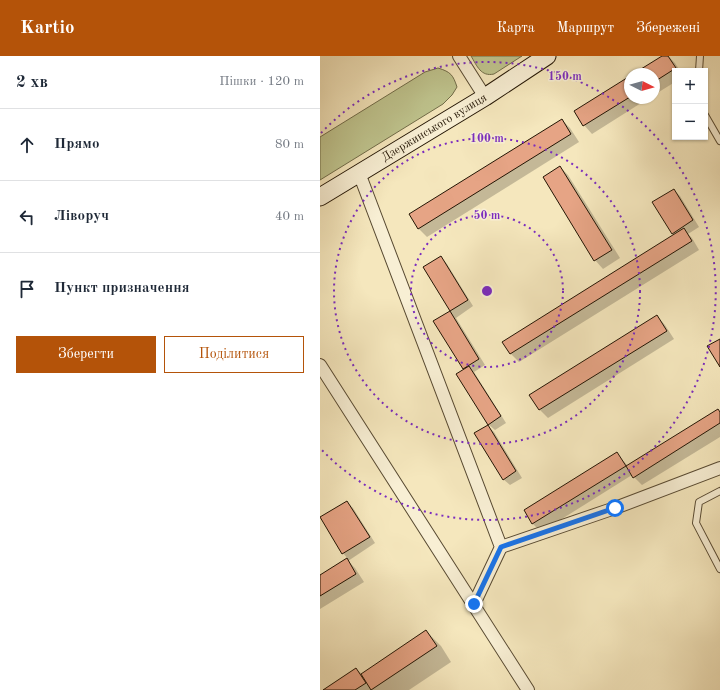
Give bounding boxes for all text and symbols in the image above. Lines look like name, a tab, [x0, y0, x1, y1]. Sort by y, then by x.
text: Kartio	[20, 19, 75, 38]
text: Карта	[497, 21, 535, 35]
text: Маршрут	[557, 21, 614, 35]
text: Збережені	[636, 21, 700, 35]
north arrow	[624, 68, 660, 104]
map controls	[672, 68, 708, 140]
button: +	[672, 68, 708, 104]
text: 150 m	[548, 70, 582, 83]
text: 2 хв	[16, 74, 48, 91]
text: Пішки · 120 m	[219, 75, 304, 88]
street label: Дзержинського вулиця	[380, 92, 489, 164]
button: −	[672, 104, 708, 140]
text: 100 m	[470, 133, 504, 145]
icon: ahead	[16, 134, 38, 156]
text: Прямо	[54, 137, 100, 152]
text: 80 m	[275, 138, 304, 151]
icon: left	[16, 206, 38, 228]
text: Ліворуч	[54, 209, 109, 224]
text: 50 m	[474, 209, 501, 222]
text: 40 m	[275, 210, 304, 223]
icon: arrive	[16, 278, 38, 300]
text: Пункт призначення	[54, 281, 190, 296]
centre of rings	[480, 284, 494, 298]
button: Зберегти	[16, 336, 156, 373]
button: Поділитися	[164, 336, 304, 373]
route start	[606, 499, 624, 517]
route end	[465, 595, 483, 613]

